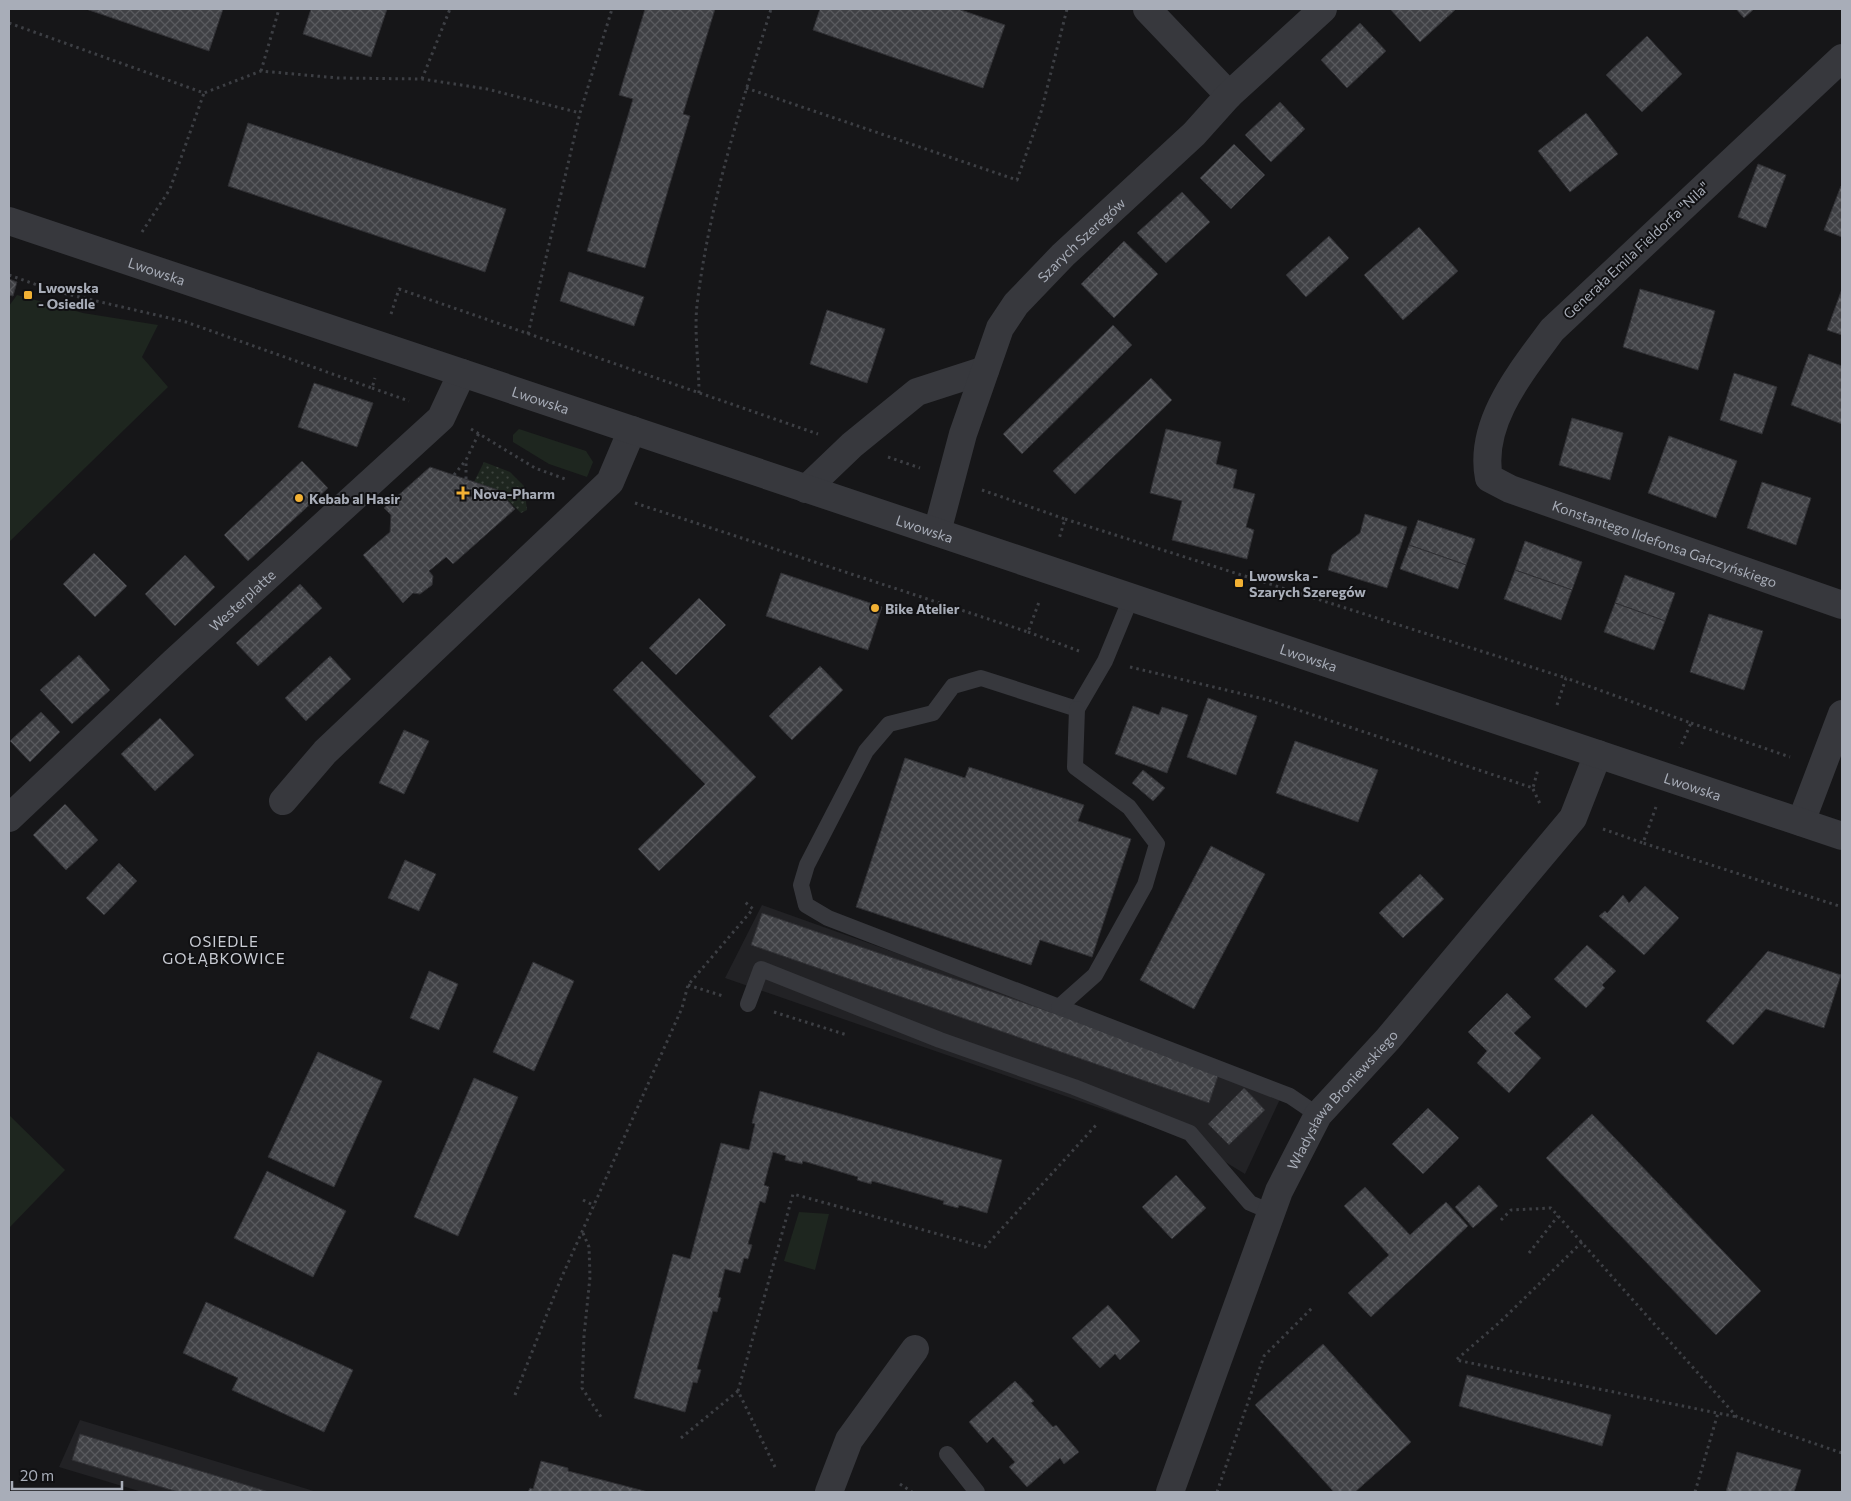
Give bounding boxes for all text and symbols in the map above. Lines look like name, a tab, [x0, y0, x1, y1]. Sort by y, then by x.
street label: Generała Emila Fieldorfa "Nila"	[1560, 178, 1712, 322]
street label: Szarych Szeregów	[1033, 194, 1128, 285]
street label: Lwowska	[126, 253, 188, 288]
place label: Lwowska - Osiedle	[38, 279, 99, 312]
marker: Lwowska - Osiedle	[22, 289, 34, 301]
street label: Lwowska	[510, 382, 572, 417]
place label: Nova-Pharm	[473, 485, 555, 502]
marker: Nova-Pharm	[457, 487, 469, 499]
place label: Kebab al Hasir	[309, 490, 400, 507]
marker: Kebab al Hasir	[293, 492, 305, 504]
street label: Konstantego Ildefonsa Gałczyńskiego	[1550, 496, 1779, 590]
street label: Lwowska	[894, 511, 956, 546]
street label: Westerplatte	[205, 566, 278, 634]
place label: Lwowska - Szarych Szeregów	[1249, 567, 1366, 600]
marker: Lwowska - Szarych Szeregów	[1233, 577, 1245, 589]
place label: Bike Atelier	[885, 600, 960, 617]
marker: Bike Atelier	[869, 602, 881, 614]
street label: Lwowska	[1278, 640, 1340, 675]
street label: Lwowska	[1662, 768, 1724, 803]
district label: OSIEDLE GOŁĄBKOWICE	[162, 932, 286, 967]
street label: Władysława Broniewskiego	[1283, 1026, 1401, 1172]
scale bar	[12, 1458, 122, 1490]
text: 20 m	[20, 1466, 54, 1484]

